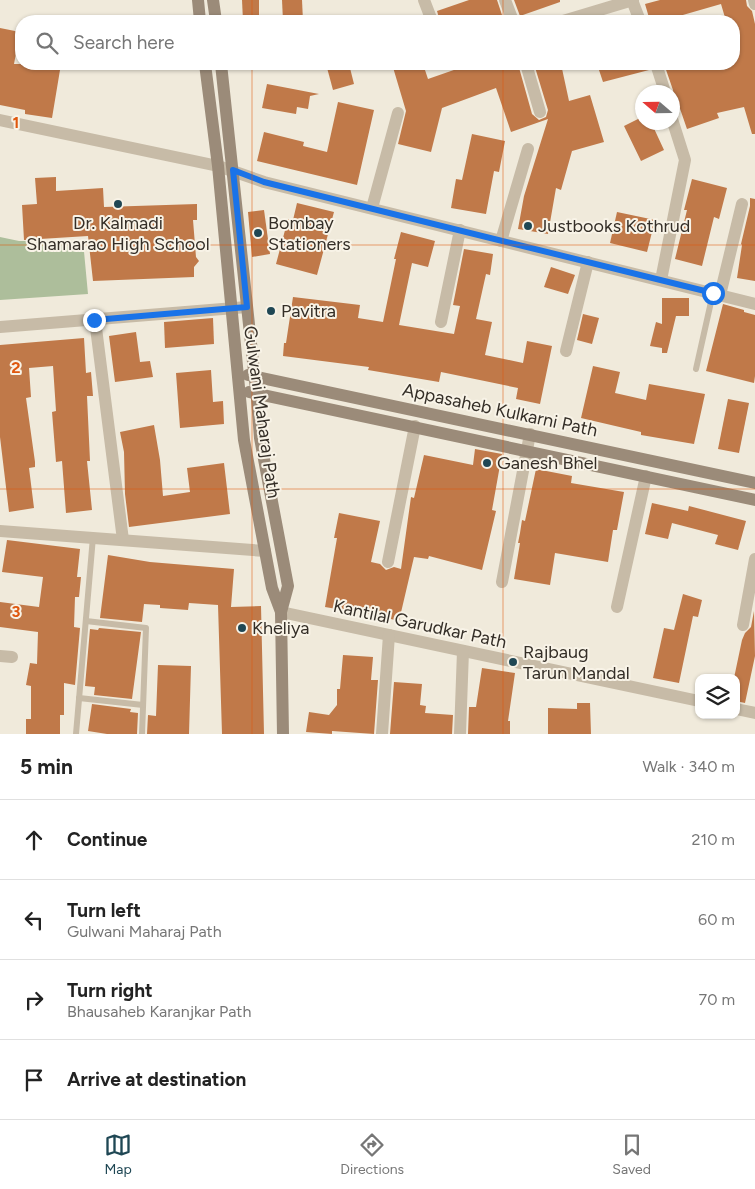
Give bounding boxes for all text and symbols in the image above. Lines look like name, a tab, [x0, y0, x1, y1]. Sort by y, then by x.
search box	[15, 15, 740, 70]
icon: search	[33, 29, 61, 57]
text: Search here	[73, 31, 175, 54]
north arrow	[635, 85, 680, 130]
text: 1	[13, 113, 19, 132]
marker: Dr. Kalmadi Shamarao High School	[112, 198, 124, 210]
place label: Dr. Kalmadi Shamarao High School	[26, 212, 210, 255]
place label: Bombay Stationers	[268, 212, 351, 255]
place label: Justbooks Kothrud	[538, 215, 690, 237]
marker: Justbooks Kothrud	[522, 220, 534, 232]
marker: Bombay Stationers	[252, 227, 264, 239]
route start	[702, 282, 725, 305]
place label: Pavitra	[281, 300, 336, 322]
marker: Pavitra	[265, 305, 277, 317]
route end	[83, 309, 106, 332]
street label: Gulwani Maharaj Path	[239, 324, 285, 500]
text: 2	[11, 358, 21, 377]
street label: Appasaheb Kulkarni Path	[401, 379, 599, 441]
place label: Ganesh Bhel	[497, 452, 597, 474]
marker: Ganesh Bhel	[481, 457, 493, 469]
street label: Kantilal Garudkar Path	[331, 595, 509, 653]
text: 3	[12, 602, 21, 621]
place label: Kheliya	[252, 617, 309, 639]
marker: Kheliya	[236, 622, 248, 634]
place label: Rajbaug Tarun Mandal	[523, 641, 630, 684]
marker: Rajbaug Tarun Mandal	[507, 656, 519, 668]
map controls	[695, 674, 740, 719]
button: layers	[695, 674, 740, 719]
text: 5 min	[20, 754, 73, 779]
text: Walk · 340 m	[642, 757, 735, 776]
icon: ahead	[20, 826, 48, 854]
text: Continue	[67, 828, 147, 851]
text: 210 m	[692, 830, 735, 849]
text: Turn left	[67, 899, 141, 922]
icon: left	[20, 906, 48, 934]
text: 60 m	[698, 910, 735, 929]
text: Gulwani Maharaj Path	[67, 922, 222, 941]
text: Turn right	[67, 979, 153, 1002]
icon: right	[20, 986, 48, 1014]
text: 70 m	[699, 990, 735, 1009]
text: Bhausaheb Karanjkar Path	[67, 1002, 251, 1021]
icon: arrive	[20, 1066, 48, 1094]
text: Arrive at destination	[67, 1068, 246, 1091]
tab: Map	[104, 1131, 132, 1178]
tab: Directions	[340, 1131, 404, 1178]
tab: Saved	[612, 1131, 651, 1178]

